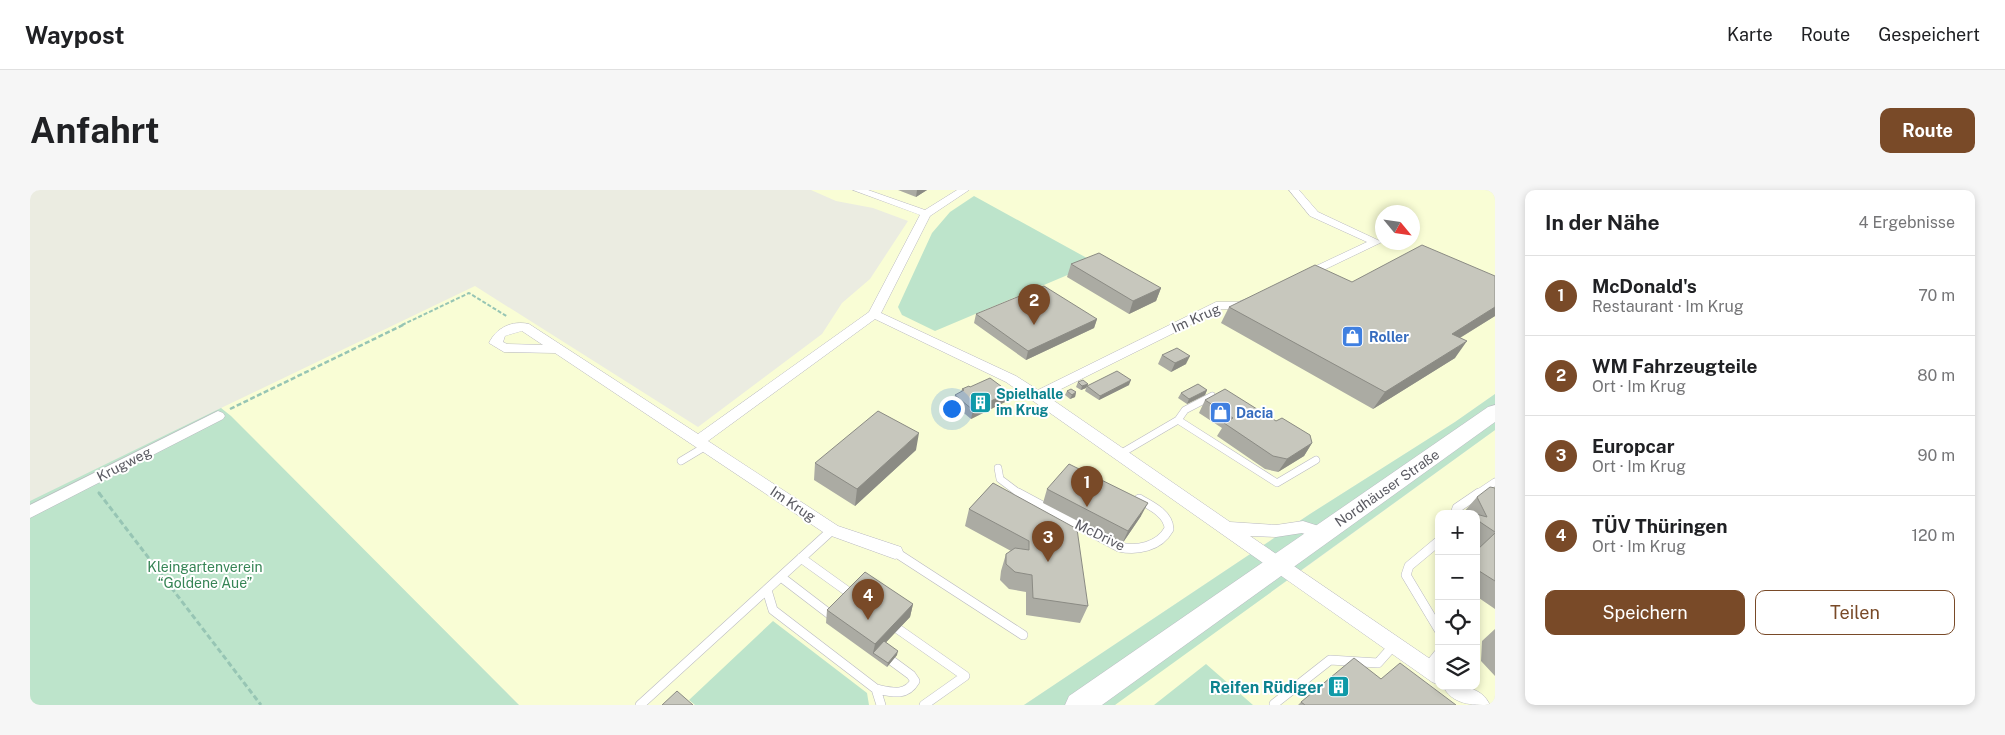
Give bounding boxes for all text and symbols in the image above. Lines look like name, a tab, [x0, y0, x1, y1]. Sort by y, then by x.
text: Waypost	[25, 21, 125, 49]
text: Karte	[1727, 24, 1773, 45]
text: Route	[1801, 24, 1850, 45]
text: Gespeichert	[1878, 24, 1980, 45]
button: Route	[1880, 108, 1975, 153]
text: Anfahrt	[30, 110, 160, 151]
north arrow	[1375, 205, 1420, 250]
text: In der Nähe	[1545, 210, 1660, 235]
text: 4 Ergebnisse	[1859, 213, 1955, 232]
text: McDonald's	[1592, 275, 1697, 297]
pin: 2	[1018, 284, 1050, 325]
text: 1	[1558, 286, 1564, 305]
text: 70 m	[1918, 286, 1955, 305]
text: Restaurant · Im Krug	[1592, 297, 1744, 316]
street label: Im Krug	[1169, 300, 1223, 336]
shop icon: Roller	[1341, 325, 1365, 349]
place label: Roller	[1369, 329, 1409, 345]
text: WM Fahrzeugteile	[1592, 355, 1758, 377]
text: 2	[1556, 366, 1566, 385]
text: 80 m	[1917, 366, 1955, 385]
text: Ort · Im Krug	[1592, 377, 1686, 396]
place label: Spielhalle im Krug	[996, 386, 1063, 418]
building icon: Spielhalle im Krug	[968, 390, 992, 414]
your location	[939, 396, 965, 422]
shop icon: Dacia	[1208, 401, 1232, 425]
place label: Dacia	[1236, 405, 1273, 421]
text: Europcar	[1592, 435, 1674, 457]
street label: Krugweg	[94, 443, 154, 485]
street label: Nordhäuser Straße	[1332, 446, 1442, 530]
text: 3	[1556, 446, 1566, 465]
text: 90 m	[1918, 446, 1955, 465]
text: Ort · Im Krug	[1592, 457, 1686, 476]
pin: 1	[1071, 466, 1103, 507]
street label: Im Krug	[767, 483, 819, 525]
map controls	[1435, 510, 1480, 690]
button: +	[1435, 510, 1480, 555]
text: TÜV Thüringen	[1592, 515, 1728, 537]
street label: McDrive	[1073, 516, 1128, 554]
pin: 3	[1032, 521, 1064, 562]
text: 4	[1556, 526, 1566, 545]
text: 120 m	[1911, 526, 1955, 545]
text: Ort · Im Krug	[1592, 537, 1686, 556]
button: −	[1435, 555, 1480, 600]
park label: Kleingartenverein “Goldene Aue”	[147, 559, 263, 591]
pin: 4	[852, 579, 884, 620]
button: Speichern	[1545, 590, 1745, 635]
button: Teilen	[1755, 590, 1955, 635]
button: locate	[1435, 600, 1480, 645]
button: layers	[1435, 645, 1480, 690]
building icon: Reifen Rüdiger	[1327, 675, 1351, 699]
place label: Reifen Rüdiger	[1210, 678, 1323, 697]

